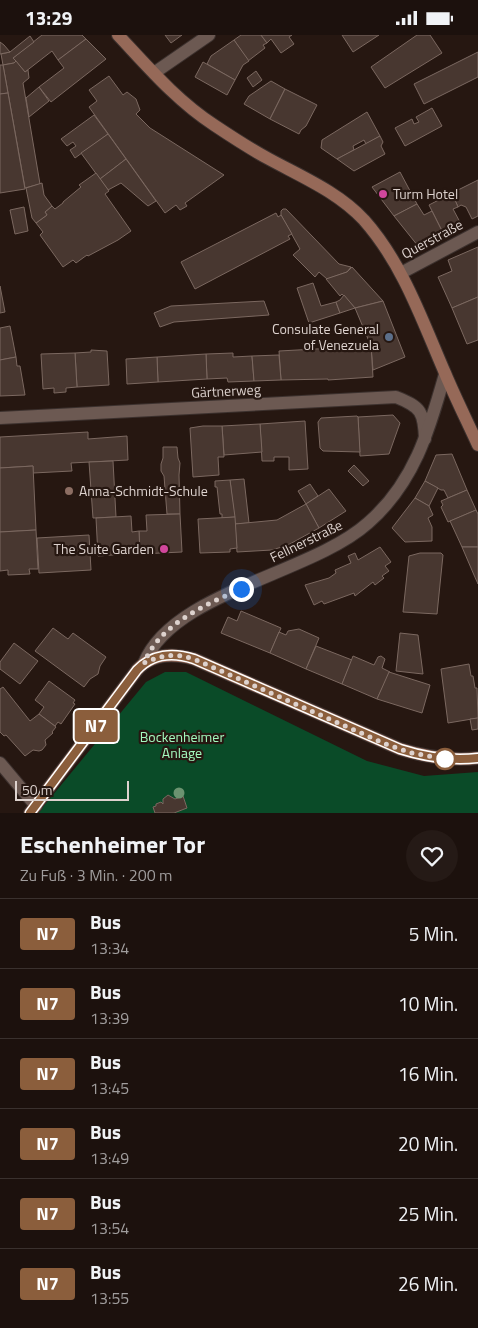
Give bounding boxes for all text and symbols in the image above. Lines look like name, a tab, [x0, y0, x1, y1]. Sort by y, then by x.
text: 13:29	[25, 3, 72, 32]
place label: Turm Hotel	[393, 183, 458, 204]
marker: Turm Hotel	[377, 188, 389, 200]
street label: Querstraße	[397, 214, 466, 264]
place label: Consulate General of Venezuela	[272, 318, 379, 355]
marker: Consulate General of Venezuela	[383, 331, 395, 343]
street label: Gärtnerweg	[191, 378, 261, 403]
place label: Anna-Schmidt-Schule	[79, 480, 208, 501]
marker: Anna-Schmidt-Schule	[63, 485, 75, 497]
street label: Fellnerstraße	[266, 514, 346, 567]
place label: The Suite Garden	[54, 538, 154, 559]
marker: The Suite Garden	[158, 543, 170, 555]
your location	[229, 577, 254, 602]
line badge: N7	[74, 710, 118, 742]
text: N7	[85, 712, 107, 739]
park label: Bockenheimer Anlage	[140, 726, 224, 763]
unlabelled marker	[434, 748, 456, 770]
scale bar	[15, 778, 129, 801]
text: 50 m	[22, 779, 52, 800]
text: Eschenheimer Tor	[20, 826, 205, 862]
button: heart	[406, 830, 458, 882]
text: Zu Fuß · 3 Min. · 200 m	[20, 863, 173, 887]
text: Bus	[90, 907, 121, 936]
text: 5 Min.	[409, 919, 458, 948]
text: N7	[36, 920, 59, 947]
text: 13:34	[90, 936, 129, 960]
text: Bus	[90, 977, 121, 1006]
text: 10 Min.	[398, 989, 458, 1018]
text: N7	[36, 990, 59, 1017]
text: 13:39	[90, 1006, 129, 1030]
text: Bus	[90, 1047, 121, 1076]
text: 16 Min.	[398, 1059, 458, 1088]
text: N7	[36, 1060, 59, 1087]
text: 13:45	[90, 1076, 129, 1100]
text: Bus	[90, 1117, 121, 1146]
text: 20 Min.	[398, 1129, 458, 1158]
text: N7	[36, 1130, 59, 1157]
text: 13:49	[90, 1146, 129, 1170]
text: Bus	[90, 1187, 121, 1216]
text: 25 Min.	[398, 1199, 458, 1228]
text: N7	[36, 1200, 59, 1227]
text: 13:54	[90, 1216, 129, 1240]
text: Bus	[90, 1257, 121, 1286]
text: 26 Min.	[398, 1269, 458, 1298]
text: N7	[36, 1270, 59, 1297]
text: 13:55	[90, 1286, 129, 1310]

